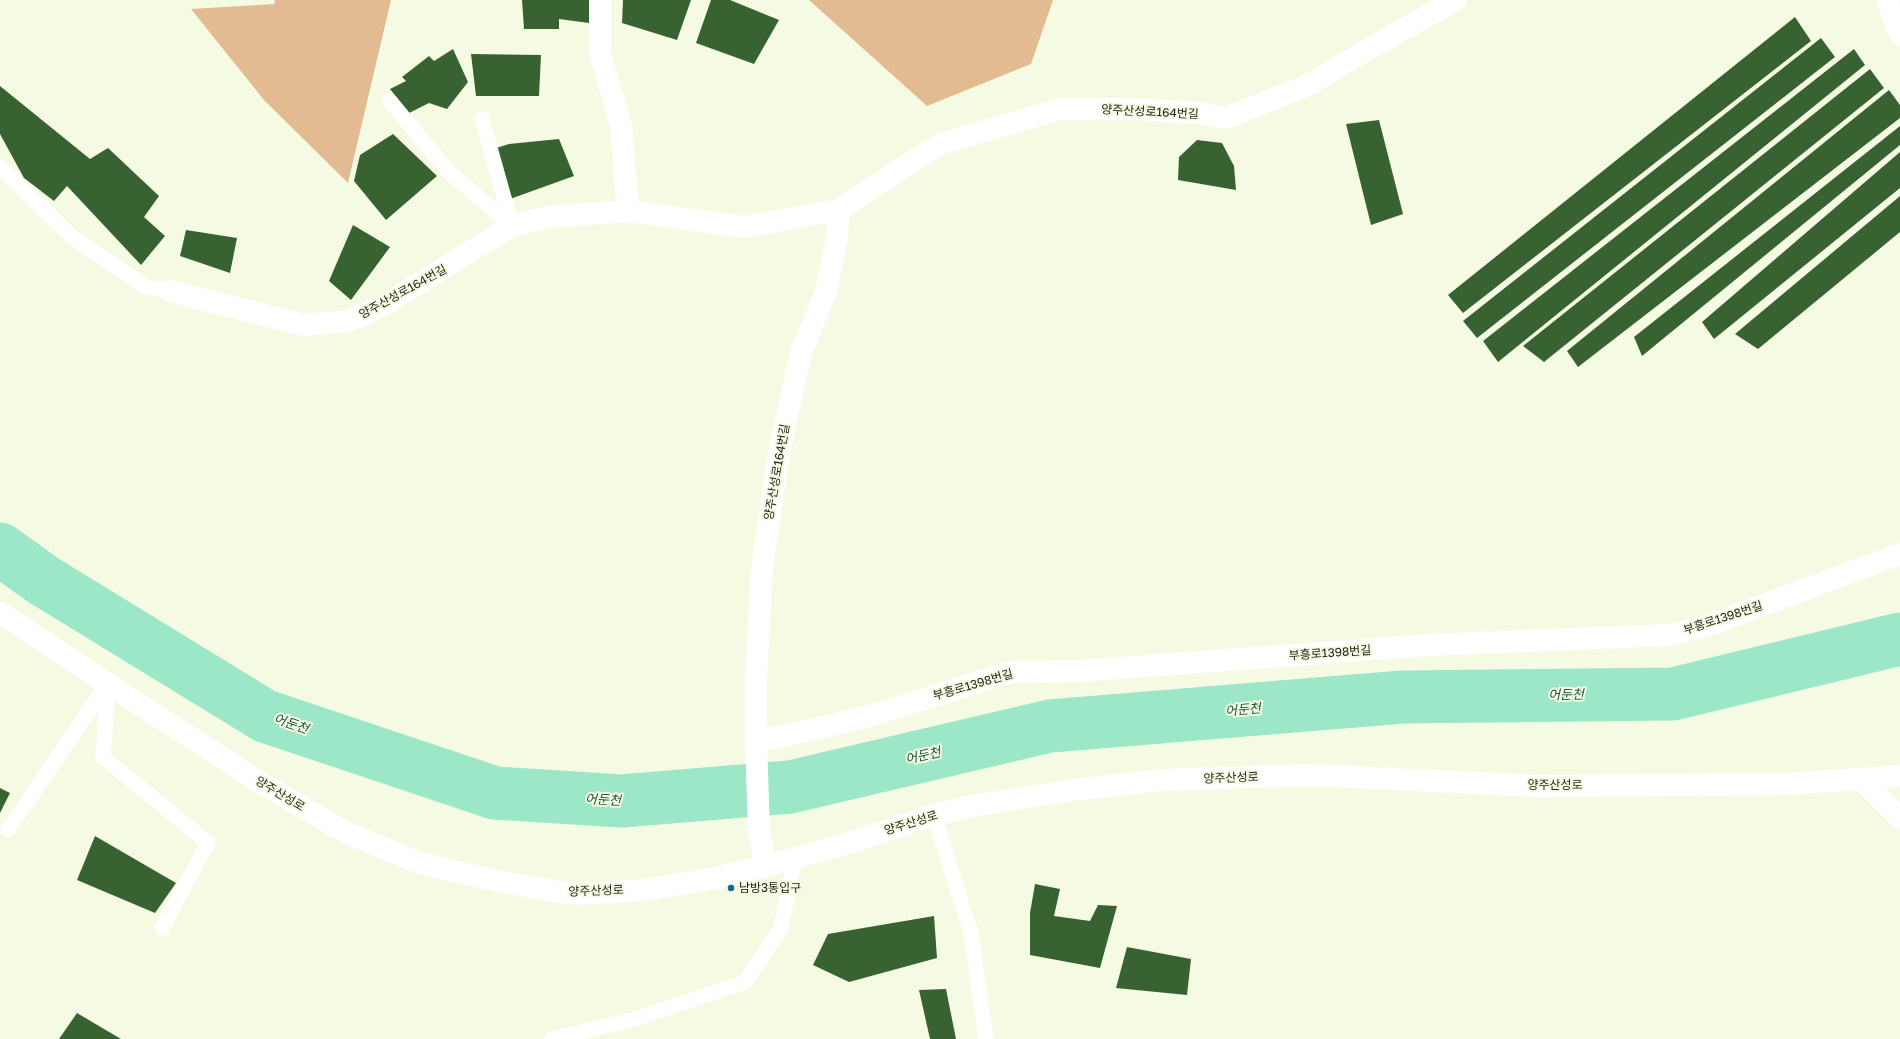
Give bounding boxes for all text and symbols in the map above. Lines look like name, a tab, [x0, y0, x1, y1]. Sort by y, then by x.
street label: 양주산성로164번길	[1101, 102, 1199, 122]
street label: 양주산성로164번길	[357, 262, 449, 322]
street label: 양주산성로164번길	[761, 423, 793, 521]
street label: 부흥로1398번길	[1681, 598, 1765, 638]
street label: 부흥로1398번길	[1288, 643, 1372, 663]
street label: 부흥로1398번길	[931, 667, 1015, 703]
water label: 어둔천	[1548, 687, 1584, 703]
water label: 어둔천	[1224, 701, 1262, 719]
water label: 어둔천	[271, 711, 311, 737]
water label: 어둔천	[904, 744, 942, 768]
street label: 양주산성로	[1203, 770, 1259, 786]
street label: 양주산성로	[253, 774, 307, 814]
street label: 양주산성로	[1527, 778, 1583, 792]
water label: 어둔천	[585, 791, 621, 809]
street label: 양주산성로	[883, 808, 939, 838]
place label: 남방3통입구	[739, 881, 801, 895]
street label: 양주산성로	[568, 883, 624, 899]
marker: 남방3통입구	[726, 883, 736, 893]

